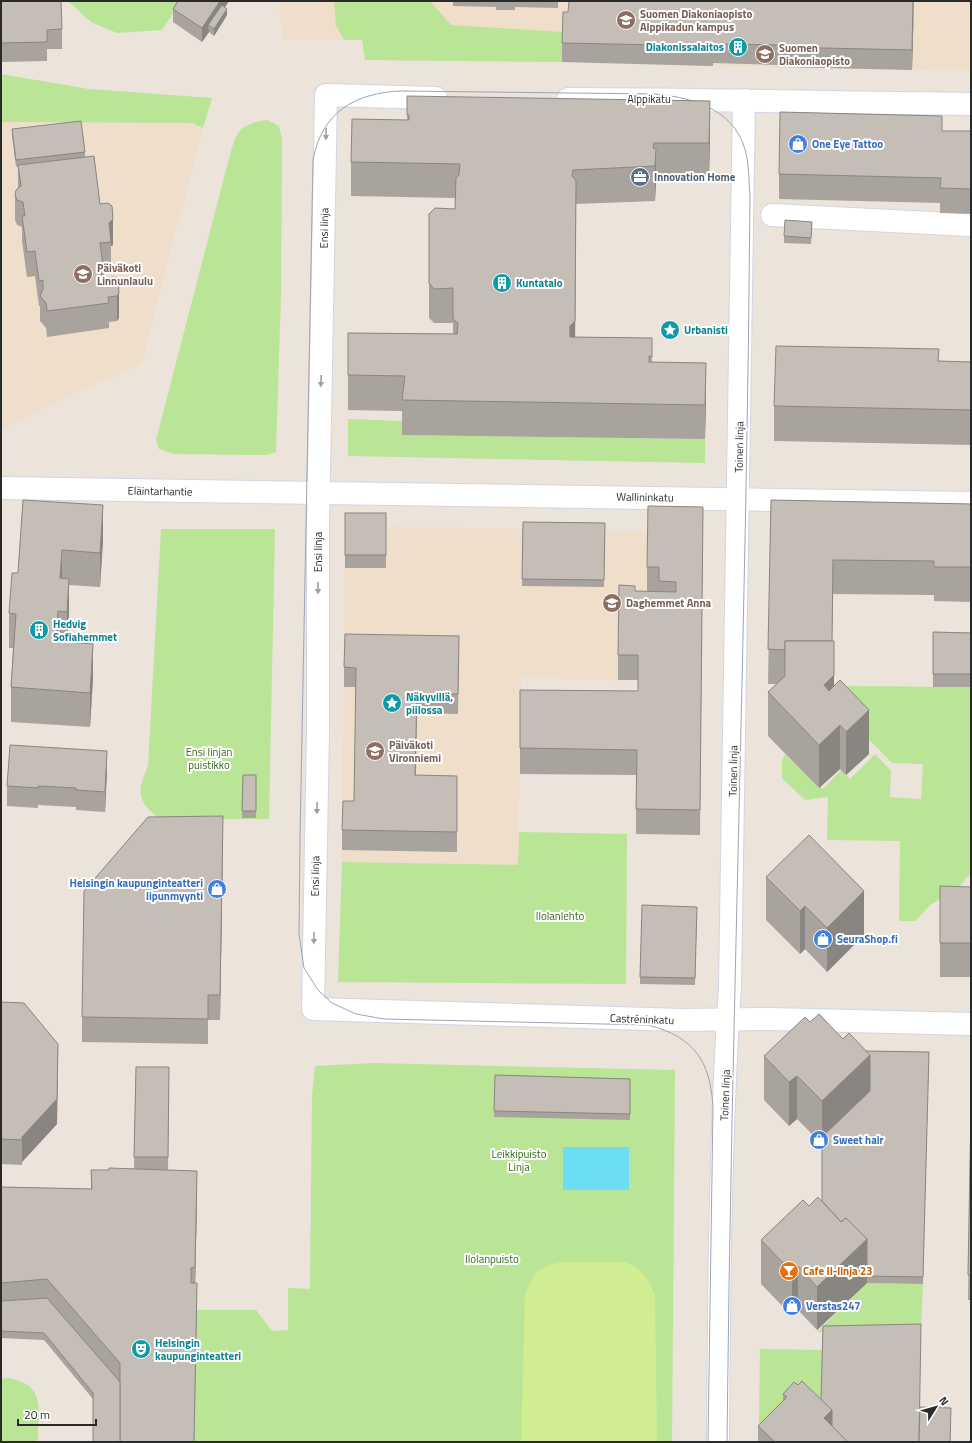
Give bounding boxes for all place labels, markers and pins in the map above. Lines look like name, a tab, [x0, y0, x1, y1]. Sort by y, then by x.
place label: Suomen Diakoniaopisto Alppikadun kampus	[640, 6, 753, 35]
school or university icon: Suomen Diakoniaopisto Alppikadun kampus	[615, 9, 637, 31]
building icon: Diakonissalaitos	[727, 36, 749, 58]
place label: Diakonissalaitos	[646, 39, 724, 55]
place label: Suomen Diakoniaopisto	[779, 40, 850, 69]
school or university icon: Suomen Diakoniaopisto	[754, 43, 776, 65]
shop icon: One Eye Tattoo	[787, 133, 809, 155]
place label: One Eye Tattoo	[812, 136, 883, 152]
office icon: Innovation Home	[629, 166, 651, 188]
place label: Innovation Home	[654, 169, 736, 185]
place label: Päiväkoti Linnunlaulu	[97, 260, 153, 289]
school or university icon: Päiväkoti Linnunlaulu	[72, 263, 94, 285]
building icon: Kuntatalo	[491, 272, 513, 294]
place label: Kuntatalo	[516, 275, 563, 291]
place icon: Urbanisti	[659, 319, 681, 341]
place label: Urbanisti	[684, 322, 728, 338]
school or university icon: Daghemmet Anna	[601, 592, 623, 614]
place label: Daghemmet Anna	[626, 595, 711, 611]
place label: Hedvig Sofiahemmet	[53, 616, 117, 645]
building icon: Hedvig Sofiahemmet	[28, 619, 50, 641]
place label: Näkyvillä, piilossa	[406, 689, 453, 718]
place icon: Näkyvillä, piilossa	[381, 692, 403, 714]
place label: Päiväkoti Vironniemi	[389, 737, 441, 766]
school or university icon: Päiväkoti Vironniemi	[364, 740, 386, 762]
place label: Helsingin kaupunginteatteri lipunmyynti	[70, 875, 203, 904]
shop icon: Helsingin kaupunginteatteri lipunmyynti	[206, 878, 228, 900]
shop icon: SeuraShop.fi	[812, 928, 834, 950]
place label: SeuraShop.fi	[837, 931, 898, 947]
shop icon: Sweet hair	[808, 1129, 830, 1151]
place label: Sweet hair	[833, 1132, 884, 1148]
bar icon: Cafe II-linja 23	[778, 1260, 800, 1282]
place label: Cafe II-linja 23	[803, 1263, 872, 1279]
shop icon: Verstas247	[781, 1295, 803, 1317]
place label: Verstas247	[806, 1298, 861, 1314]
place label: Helsingin kaupunginteatteri	[155, 1335, 241, 1364]
theatre icon: Helsingin kaupunginteatteri	[130, 1338, 152, 1360]

